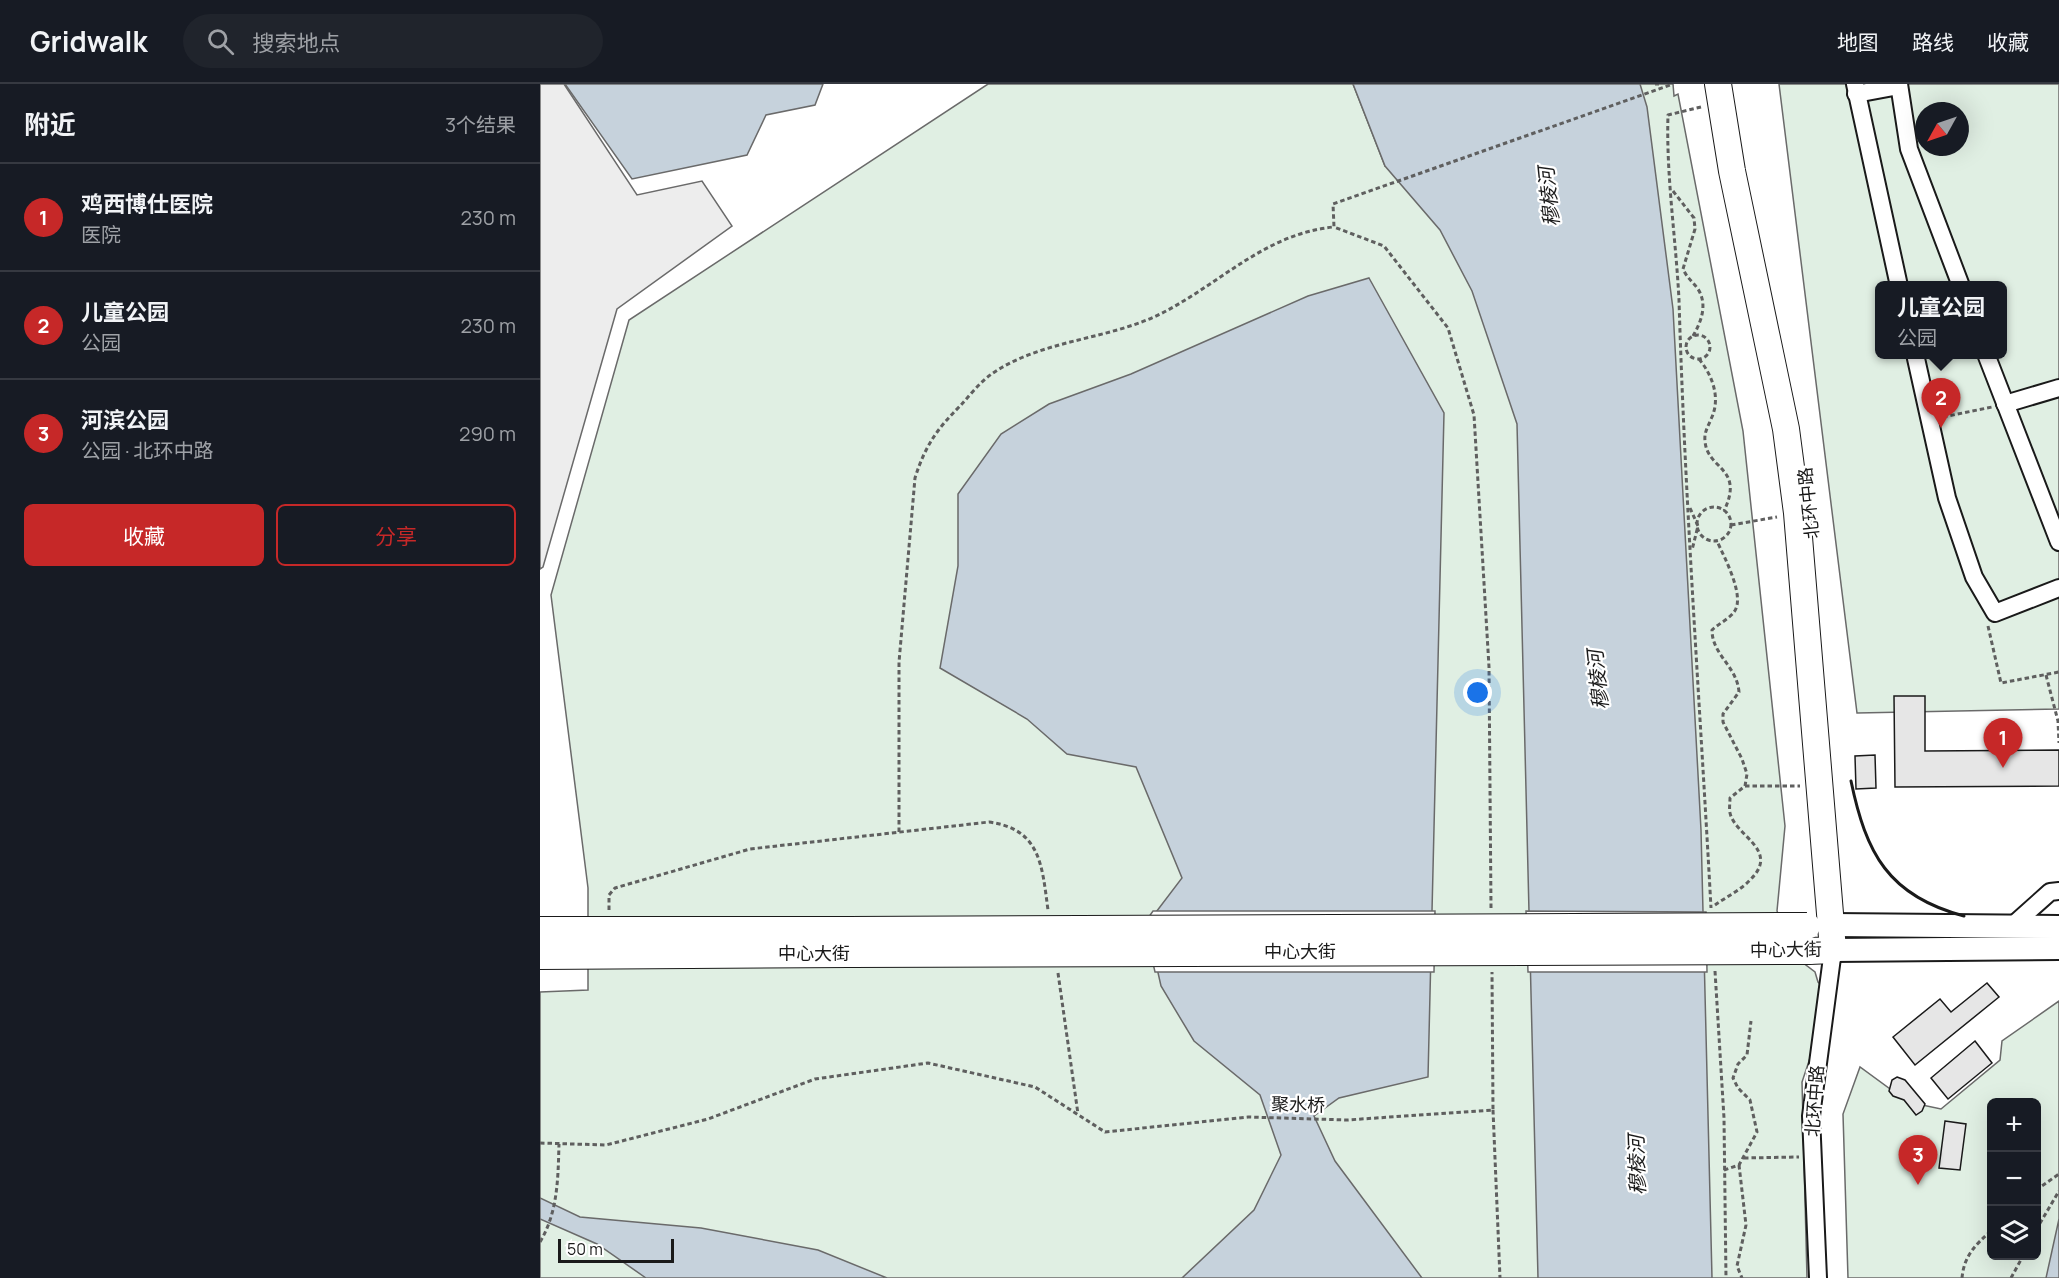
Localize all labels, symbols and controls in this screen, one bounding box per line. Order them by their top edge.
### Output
search box [183,14,603,68]
text: Gridwalk [30,22,147,60]
icon: search [204,25,237,58]
text: 搜索地点 [252,28,341,58]
text: 地图 [1837,28,1879,56]
text: 路线 [1912,28,1954,56]
text: 收藏 [1987,28,2029,56]
north arrow [1915,102,1969,156]
text: 附近 [24,106,76,142]
text: 3个结果 [445,111,516,138]
water label: 穆棱河 [1532,162,1565,228]
text: 鸡西博仕医院 [81,189,213,219]
text: 1 [39,204,48,231]
text: 230 m [460,204,516,231]
text: 医院 [81,221,121,248]
popup [1875,281,2007,359]
text: 儿童公园 [1897,292,1985,322]
text: 儿童公园 [81,297,169,327]
text: 2 [38,312,49,339]
text: 230 m [460,312,516,339]
text: 公园 [1897,324,1937,351]
text: 公园 [81,329,121,356]
pin: 2 [1922,378,1960,428]
text: 河滨公园 [81,405,169,435]
text: 3 [38,420,49,447]
text: 290 m [459,420,516,447]
text: 公园 · 北环中路 [81,437,214,464]
street label: 北环中路 [1792,466,1824,540]
button: 收藏 [24,504,264,566]
button: 分享 [276,504,516,566]
water label: 穆棱河 [1581,645,1614,711]
your location [1463,678,1492,707]
pin: 1 [1984,718,2022,768]
street label: 中心大街 [1750,936,1822,962]
street label: 中心大街 [1264,939,1336,963]
street label: 中心大街 [778,941,850,965]
street label: 北环中路 [1800,1064,1828,1138]
street label: 聚水桥 [1271,1092,1325,1116]
map controls [1987,1098,2041,1260]
button: + [1987,1098,2041,1152]
water label: 穆棱河 [1622,1131,1651,1195]
pin: 3 [1898,1136,1938,1185]
button: − [1987,1152,2041,1206]
button: layers [1987,1206,2041,1260]
scale bar [558,1236,674,1264]
text: 50 m [567,1238,603,1260]

